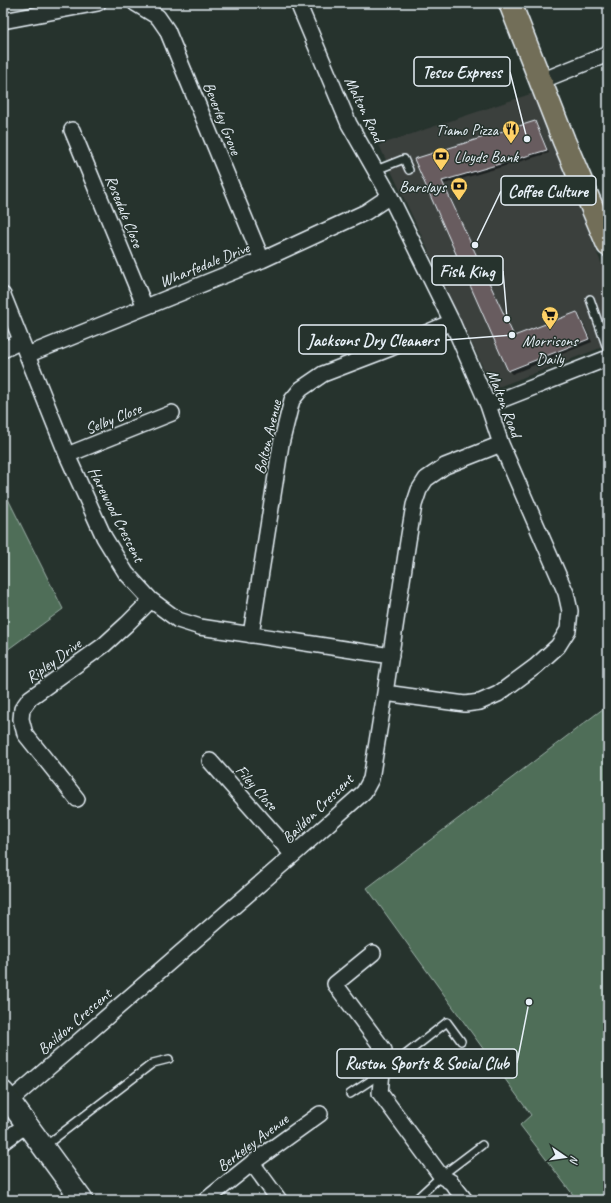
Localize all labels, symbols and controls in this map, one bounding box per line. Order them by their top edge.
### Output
callout: Tesco Express [414,57,510,86]
text: Tesco Express [422,62,504,83]
street label: Malton Road [340,73,390,148]
street label: Beverley Grove [198,79,246,159]
restaurant icon: Tiamo Pizza [501,119,521,144]
place label: Tiamo Pizza [436,120,500,140]
bank icon: Lloyds Bank [431,146,451,171]
place label: Lloyds Bank [454,147,519,167]
street label: Rosedale Close [101,172,148,252]
bank icon: Barclays [449,176,469,201]
callout: Coffee Culture [501,176,596,205]
place label: Barclays [399,177,448,197]
text: Coffee Culture [508,181,589,202]
street label: Wharfedale Drive [157,237,254,292]
callout: Fish King [432,256,503,285]
text: Fish King [439,261,496,282]
supermarket icon: Morrisons Daily [540,305,560,330]
callout: Jacksons Dry Cleaners [299,325,446,354]
text: Jacksons Dry Cleaners [307,330,440,351]
place label: Morrisons Daily [522,331,579,369]
street label: Malton Road [482,367,527,442]
street label: Bolton Avenue [250,396,287,476]
street label: Selby Close [82,398,146,439]
street label: Harewood Crescent [84,463,149,567]
street label: Ripley Drive [22,633,87,688]
street label: Filey Close [231,761,283,816]
street label: Baildon Crescent [278,769,359,848]
street label: Baildon Crescent [34,983,117,1059]
callout: Ruston Sports & Social Club [337,1049,517,1078]
text: Ruston Sports & Social Club [345,1053,511,1074]
street label: Berkeley Avenue [213,1108,294,1176]
north arrow [545,1137,585,1177]
text: N [567,1154,582,1166]

